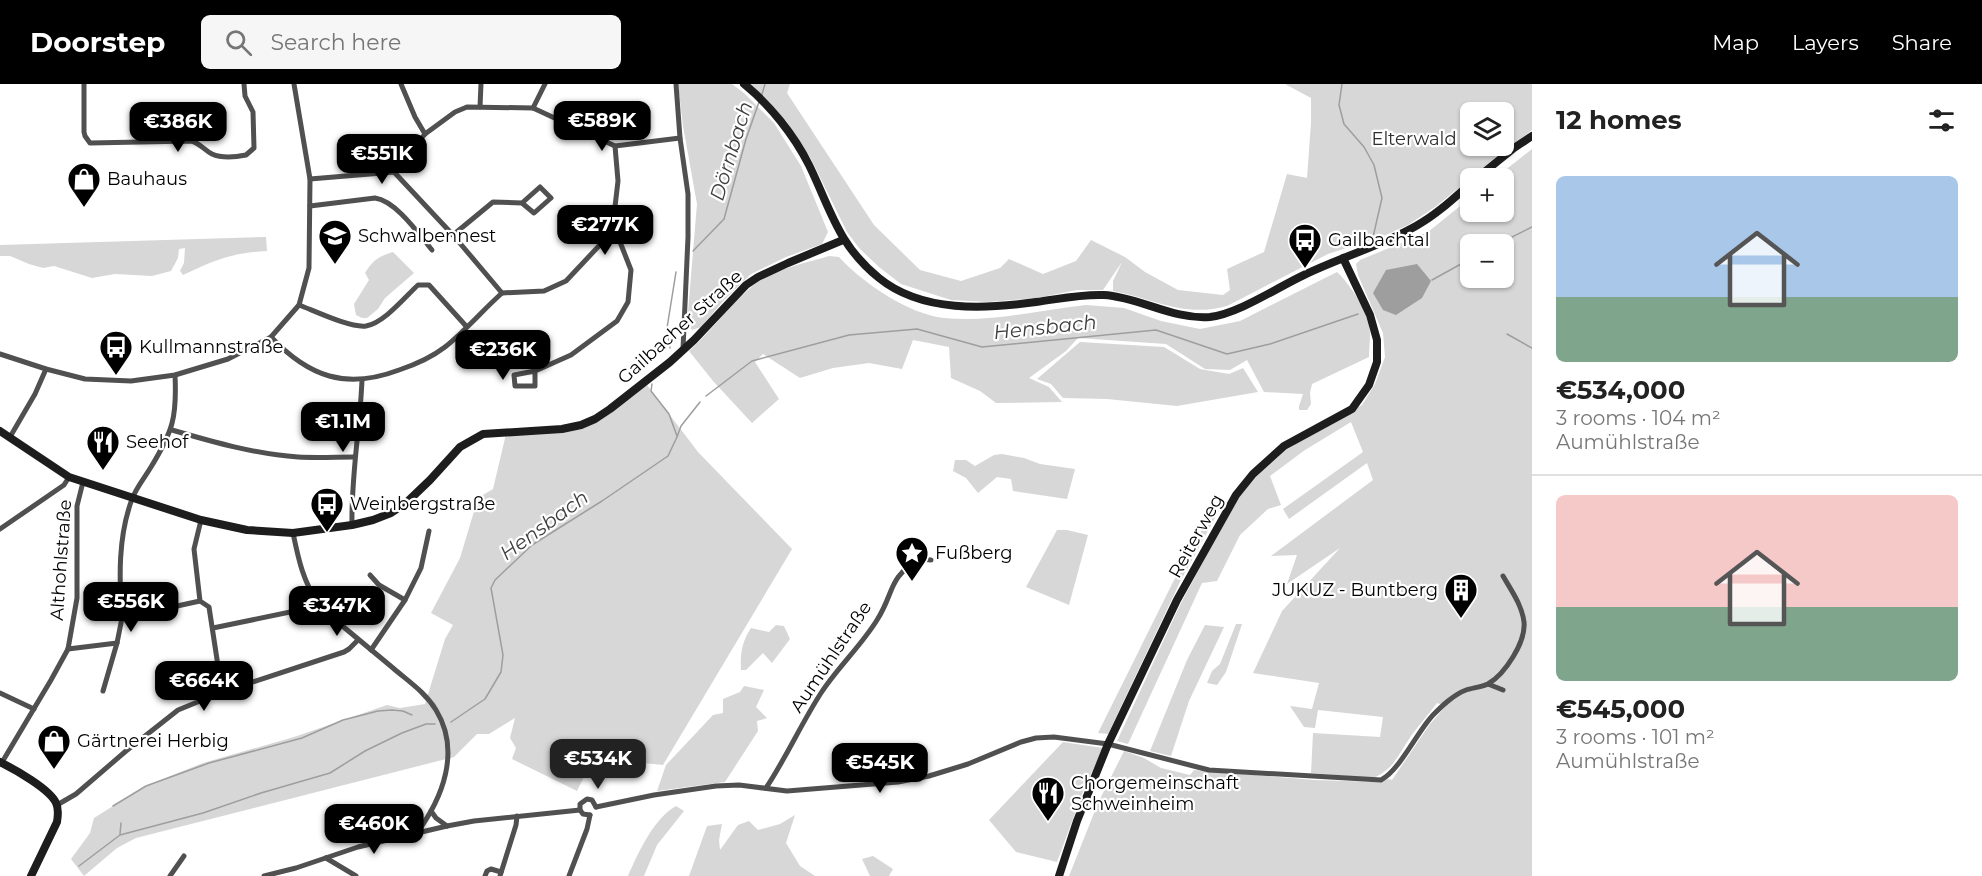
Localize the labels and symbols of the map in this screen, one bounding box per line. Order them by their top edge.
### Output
water label: Dörnbach [705,99,757,203]
pin: €589K [560,101,644,152]
pin: €386K [136,102,220,153]
park label: Elterwald [1371,128,1457,150]
pin: €551K [340,134,424,185]
shop icon: Bauhaus [66,161,102,208]
place label: Bauhaus [107,168,187,190]
pin: €277K [563,205,647,256]
school or university icon: Schwalbennest [317,218,353,265]
bus stop icon: Gailbachtal [1287,222,1323,269]
place label: Schwalbennest [358,225,496,247]
place label: Gailbachtal [1328,229,1430,251]
street label: Gailbacher Straße [613,265,747,389]
water label: Hensbach [992,310,1098,344]
bus stop icon: Kullmannstraße [98,329,134,376]
pin: €236K [461,330,545,381]
place label: Kullmannstraße [139,336,284,358]
pin: €1.1M [301,402,385,453]
restaurant icon: Seehof [85,424,121,471]
place label: Seehof [126,431,189,453]
water label: Hensbach [495,485,593,565]
bus stop icon: Weinbergstraße [309,486,345,533]
street label: Reiterweg [1164,490,1228,582]
place label: Weinbergstraße [350,493,496,515]
street label: Althohlstraße [46,499,76,621]
place icon: Fußberg [894,535,930,582]
place label: Fußberg [935,542,1013,564]
building icon: JUKUZ - Buntberg [1443,572,1479,619]
place label: JUKUZ - Buntberg [1271,579,1438,601]
pin: €556K [89,582,173,633]
pin: €347K [295,586,379,637]
street label: Aumühlstraße [786,597,876,717]
pin: €664K [162,661,246,712]
shop icon: Gärtnerei Herbig [36,723,72,770]
place label: Gärtnerei Herbig [77,730,229,752]
pin: €534K [556,739,640,790]
pin: €545K [838,743,922,794]
place label: Chorgemeinschaft Schweinheim [1071,772,1239,815]
restaurant icon: Chorgemeinschaft Schweinheim [1030,775,1066,822]
pin: €460K [332,804,416,855]

